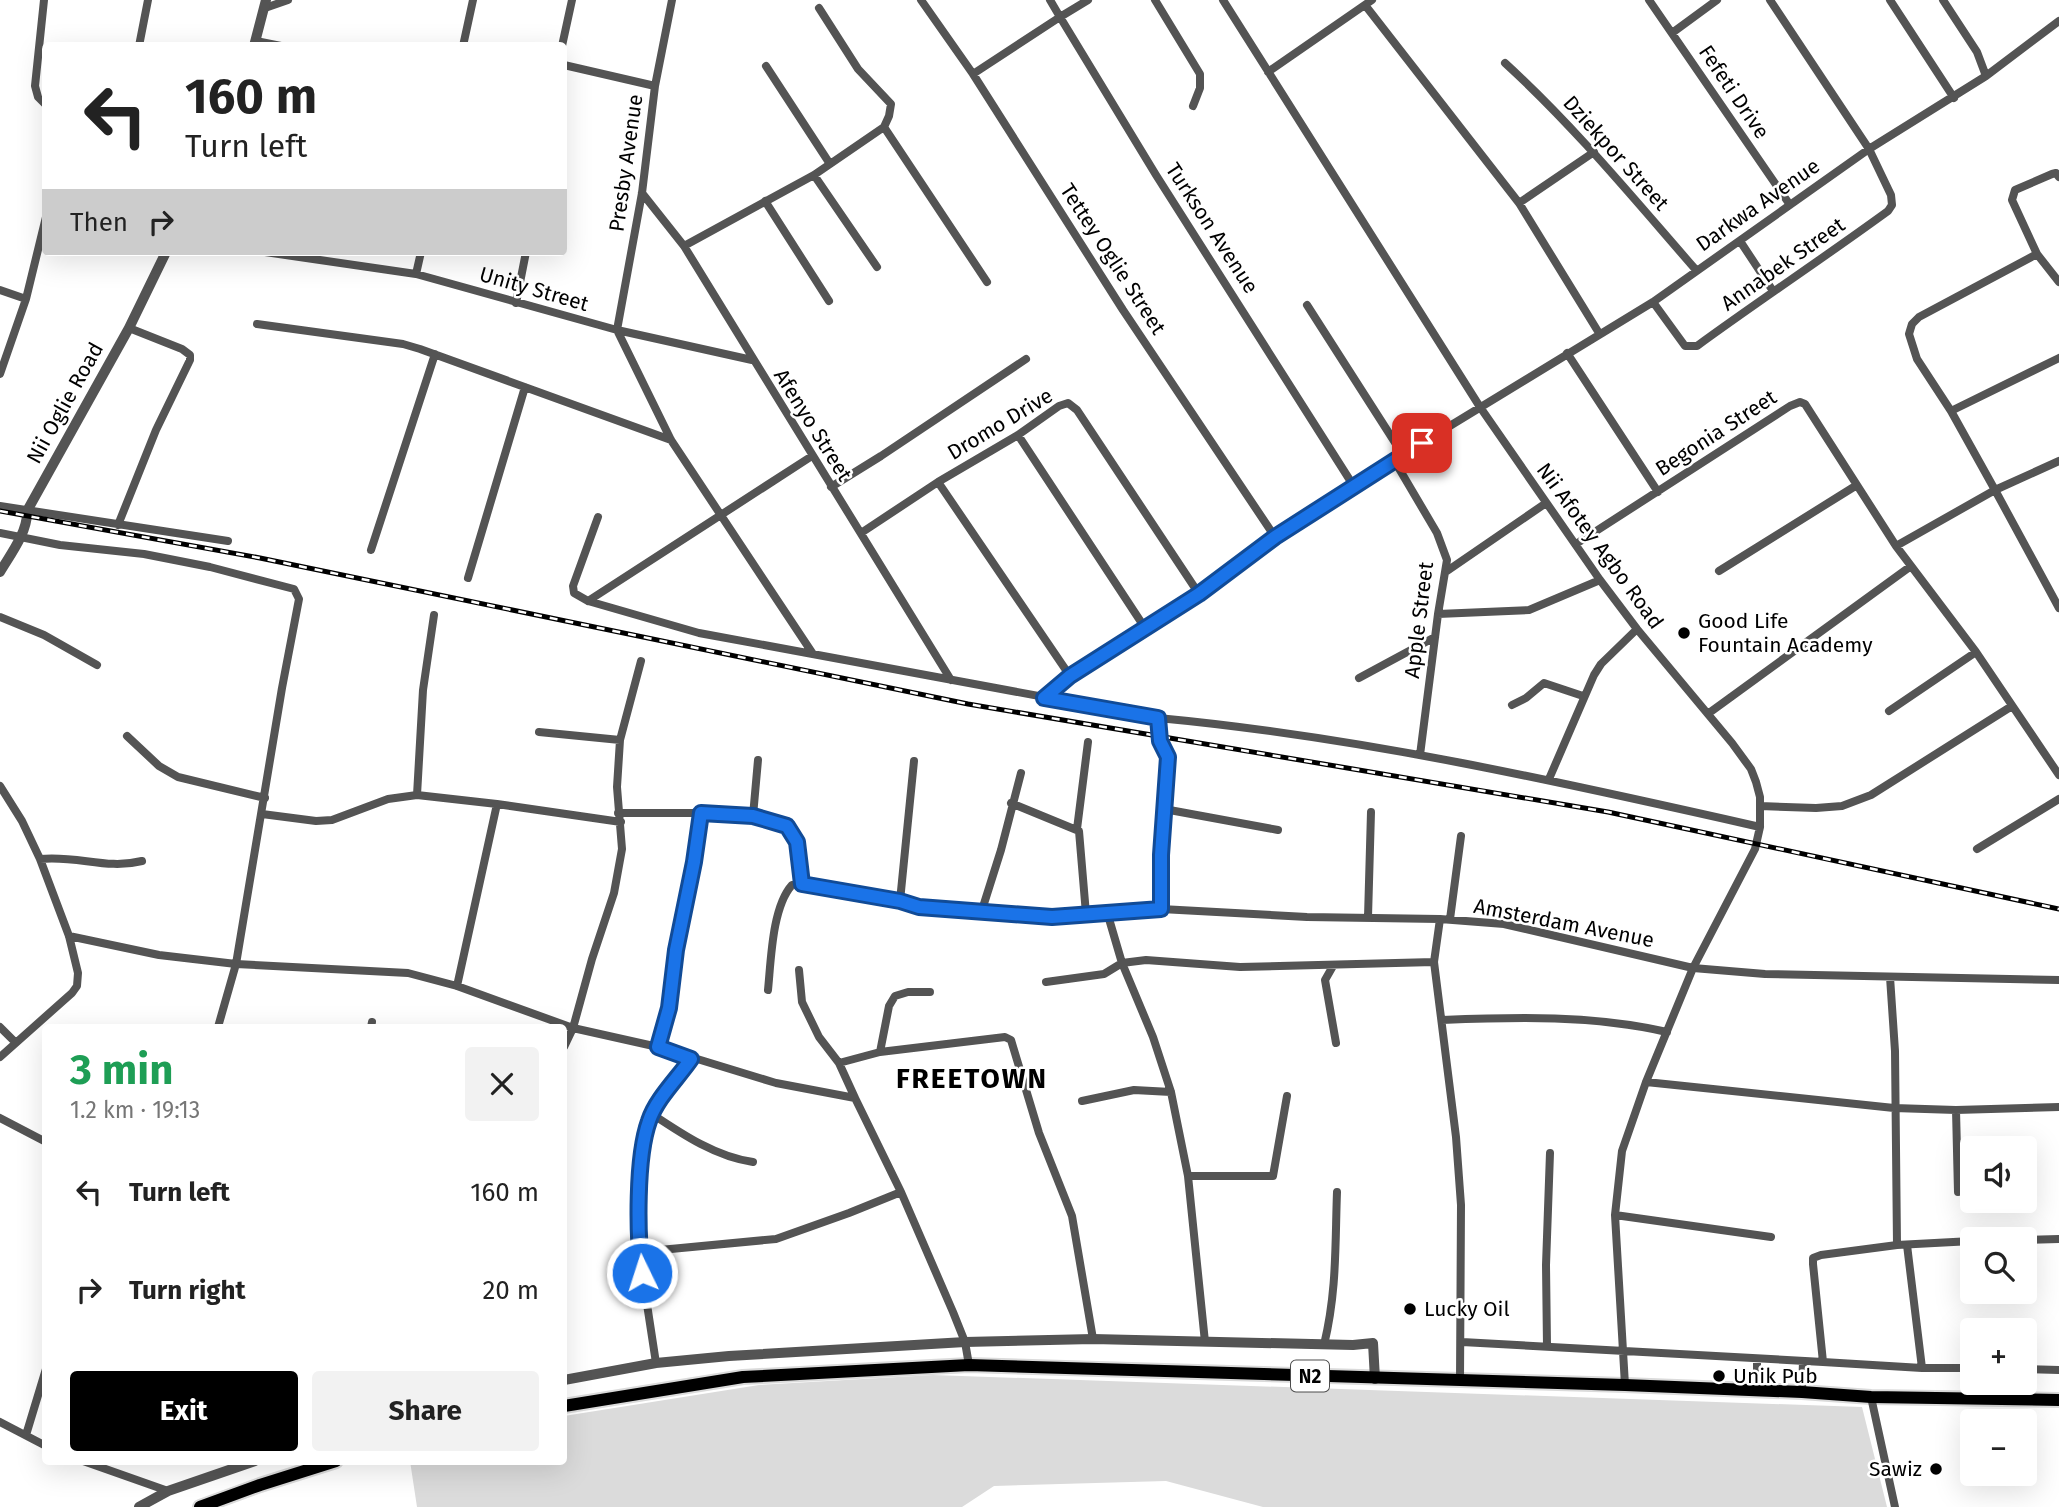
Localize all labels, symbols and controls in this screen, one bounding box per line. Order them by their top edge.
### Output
street label: Fefeti Drive [1693,40,1775,144]
text: 160 m [185,67,317,126]
icon: left [70,70,161,161]
street label: Dziekpor Street [1557,90,1675,216]
street label: Presby Avenue [603,93,649,233]
text: Turn left [185,127,307,165]
street label: Darkwa Avenue [1691,153,1825,257]
street label: Turkson Avenue [1160,158,1264,298]
street label: Tettey Oglie Street [1055,179,1172,340]
icon: right [142,203,180,241]
text: Then [70,207,128,238]
street label: Annabek Street [1716,211,1850,316]
street label: Unity Street [476,261,592,317]
street label: Nii Oglie Road [21,338,109,468]
street label: Afenyo Street [768,364,858,486]
street label: Dromo Drive [943,382,1057,466]
street label: Begonia Street [1651,384,1782,482]
pin [1392,413,1452,473]
icon: arrive [1403,424,1441,462]
street label: Nii Afotey Agbo Road [1531,458,1669,634]
street label: Apple Street [1399,560,1439,680]
place label: Good Life Fountain Academy [1698,608,1873,658]
marker: Good Life Fountain Academy [1676,625,1692,641]
street label: Amsterdam Avenue [1472,893,1656,953]
text: 3 min [70,1045,173,1095]
button: close [465,1047,539,1121]
district label: FREETOWN [896,1062,1048,1095]
text: 1.2 km · 19:13 [70,1096,200,1124]
map controls [1960,1136,2037,1486]
button: sound [1960,1136,2037,1213]
icon: left [70,1173,108,1211]
text: Turn left [129,1177,230,1208]
text: 160 m [470,1177,539,1208]
button: search [1960,1227,2037,1304]
position arrow [605,1236,679,1310]
icon: right [70,1271,108,1309]
text: Turn right [129,1275,246,1306]
text: 20 m [482,1275,539,1306]
place label: Lucky Oil [1424,1296,1510,1322]
marker: Lucky Oil [1402,1301,1418,1317]
button: + [1960,1318,2037,1395]
road number: N2 [1291,1360,1329,1392]
place label: Unik Pub [1733,1363,1818,1389]
marker: Unik Pub [1711,1368,1727,1384]
button: Exit [70,1371,298,1451]
button: Share [312,1371,539,1451]
button: − [1960,1409,2037,1486]
place label: Sawiz [1869,1456,1922,1482]
marker: Sawiz [1928,1461,1944,1477]

